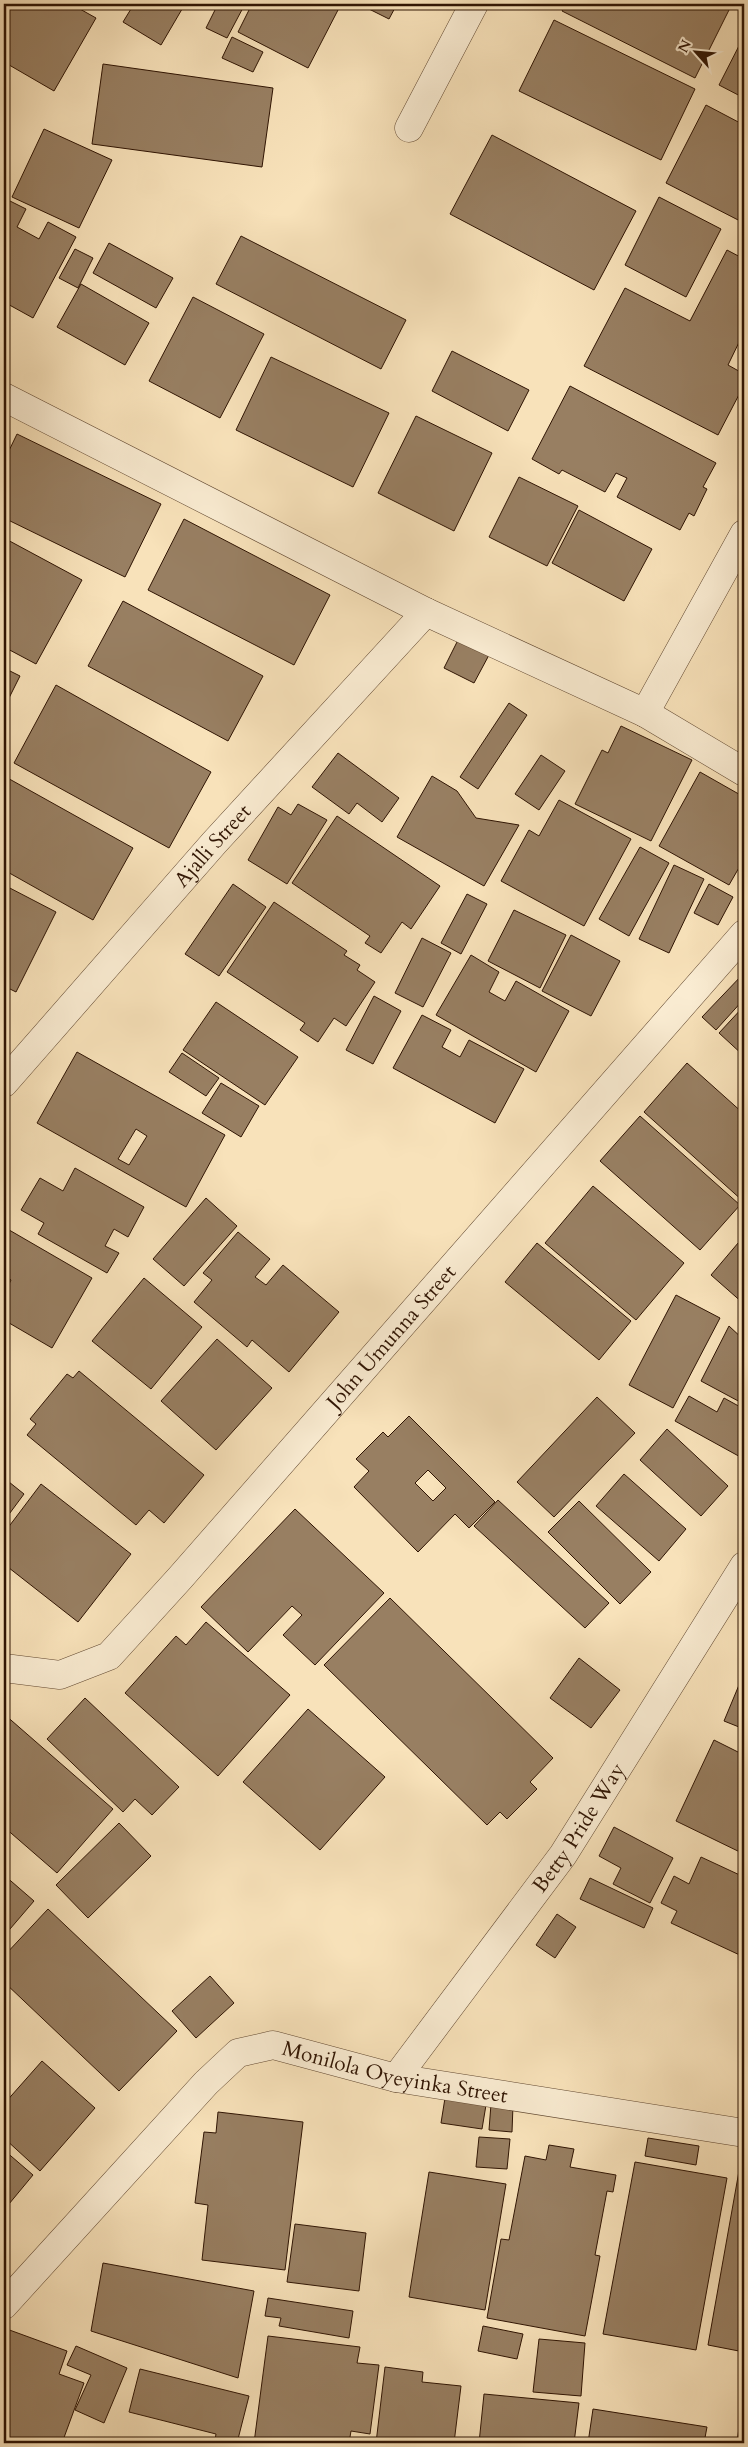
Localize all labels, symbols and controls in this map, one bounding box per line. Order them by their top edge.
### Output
north arrow [670,28,720,78]
text: N [674,37,696,56]
street label: Ajalli Street [167,797,258,893]
street label: John Umunna Street [318,1258,463,1418]
street label: Betty Pride Way [525,1757,632,1898]
street label: Monilola Oyeyinka Street [279,2034,510,2110]

